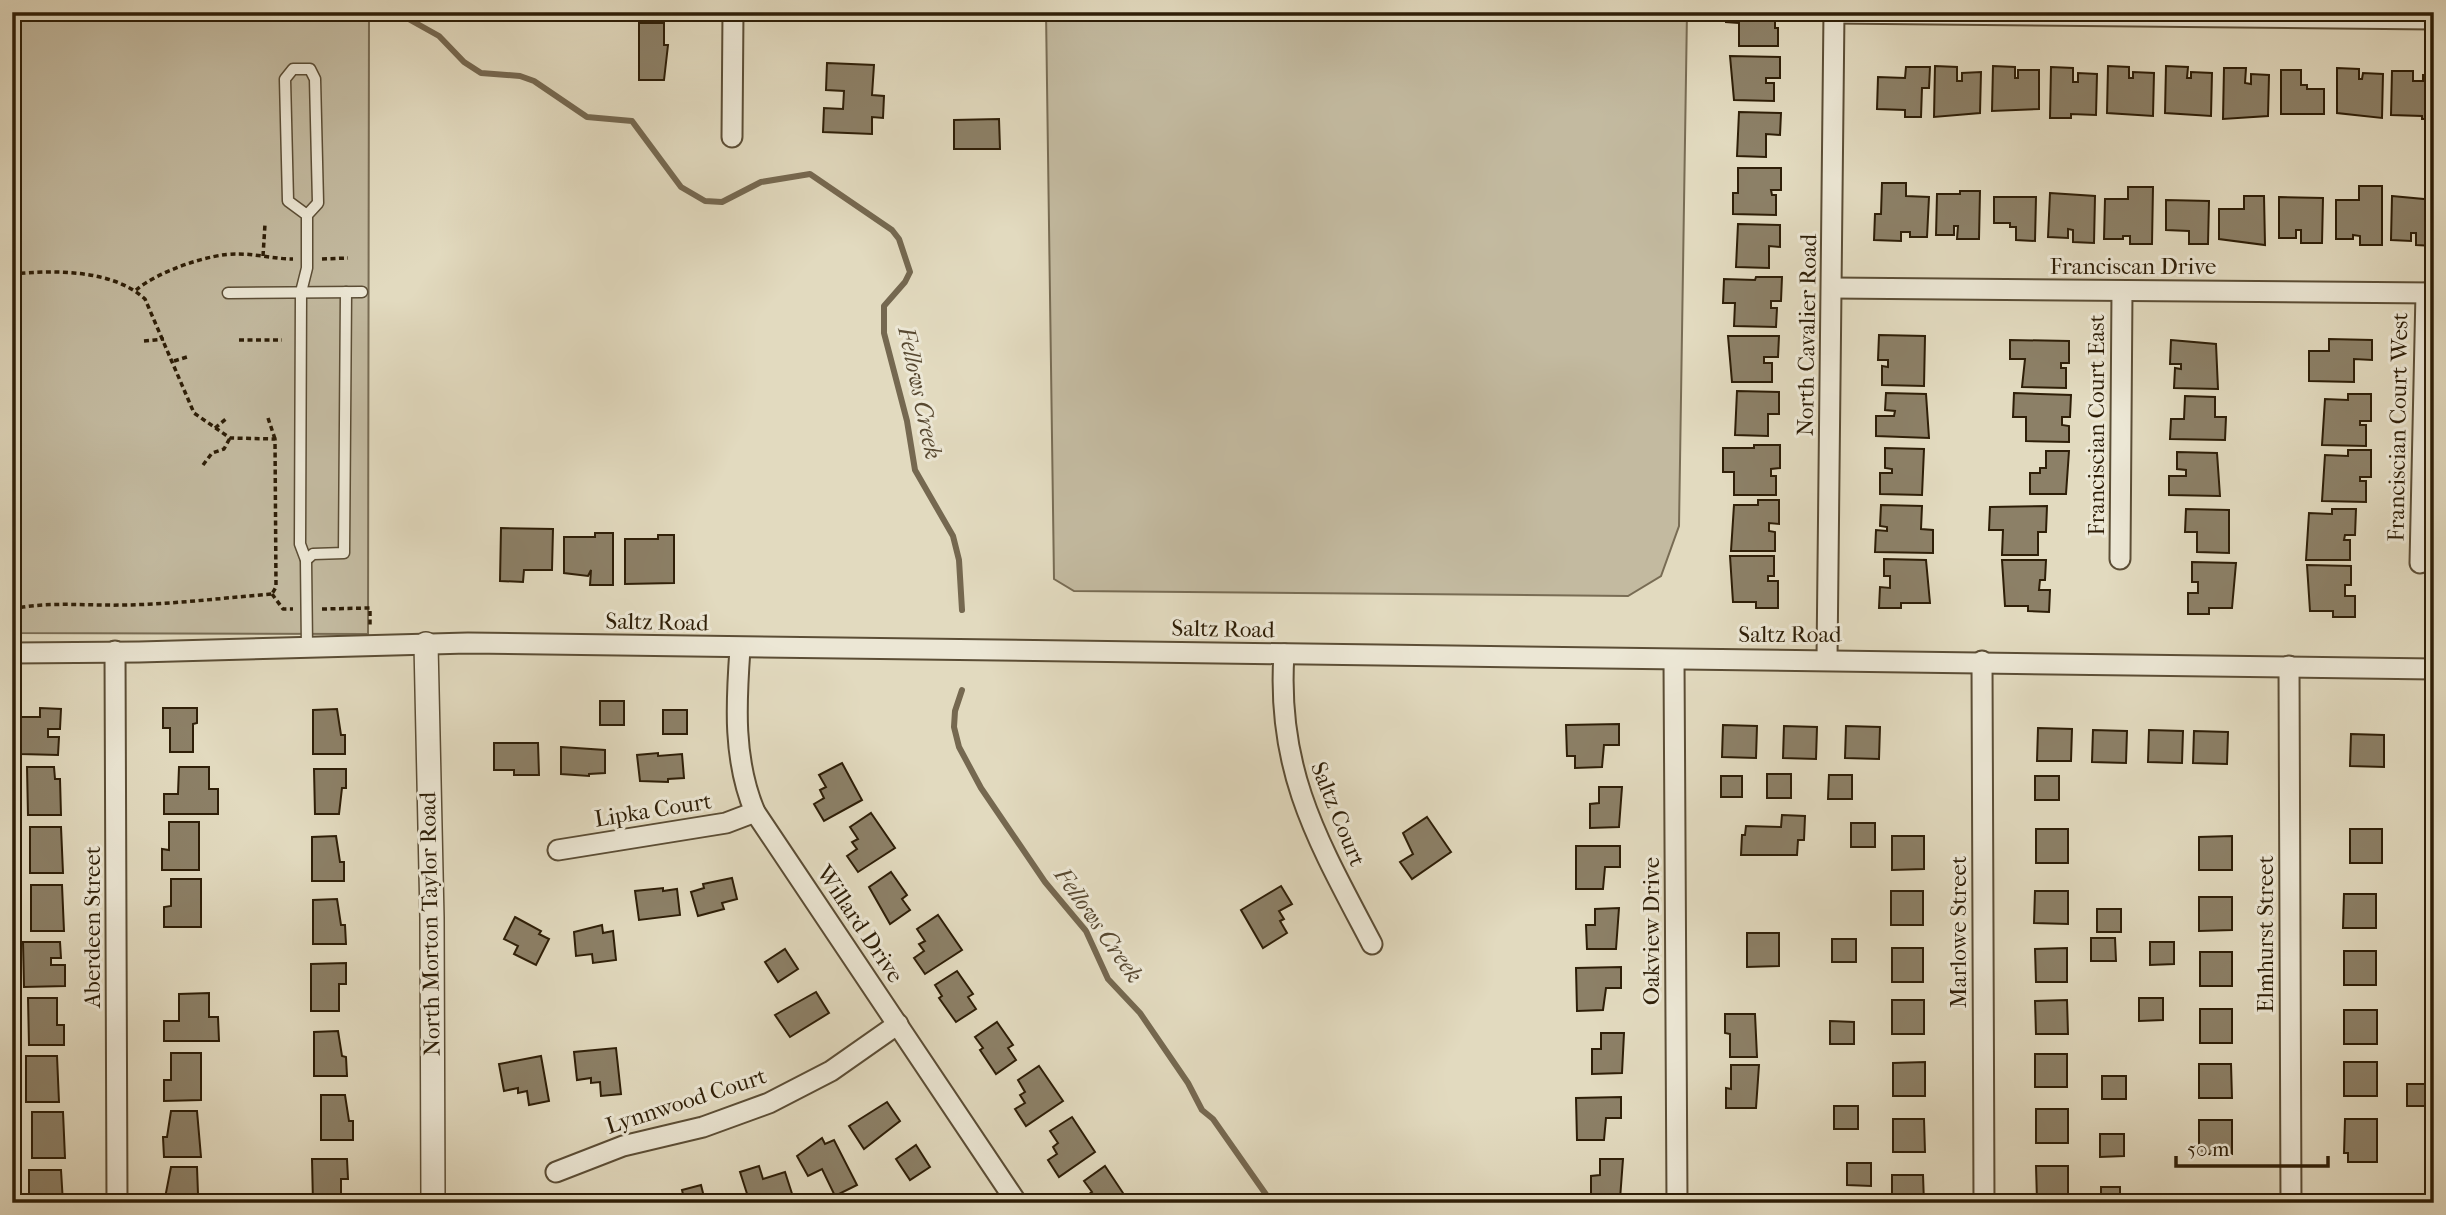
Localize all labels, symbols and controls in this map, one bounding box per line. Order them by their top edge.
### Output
street label: North Cavalier Road [1792,233,1822,436]
street label: Franciscan Drive [2050,253,2216,280]
street label: Franciscian Court West [2383,312,2413,542]
street label: Franciscian Court East [2083,314,2110,536]
water label: Fellows Creek [892,323,948,462]
street label: Saltz Road [605,608,709,636]
street label: Saltz Road [1171,615,1275,643]
street label: Saltz Road [1738,621,1842,648]
street label: Saltz Court [1305,758,1371,870]
street label: Lipka Court [592,787,714,833]
street label: North Morton Taylor Road [414,791,446,1056]
street label: Aberdeen Street [79,846,106,1009]
street label: Elmhurst Street [2252,855,2279,1013]
street label: Marlowe Street [1945,856,1972,1008]
street label: Oakview Drive [1638,857,1665,1005]
street label: Willard Drive [810,859,909,988]
water label: Fellows Creek [1048,861,1149,988]
street label: Lynnwood Court [602,1062,770,1140]
scale bar [2176,1124,2329,1168]
text: 50 m [2187,1137,2230,1161]

